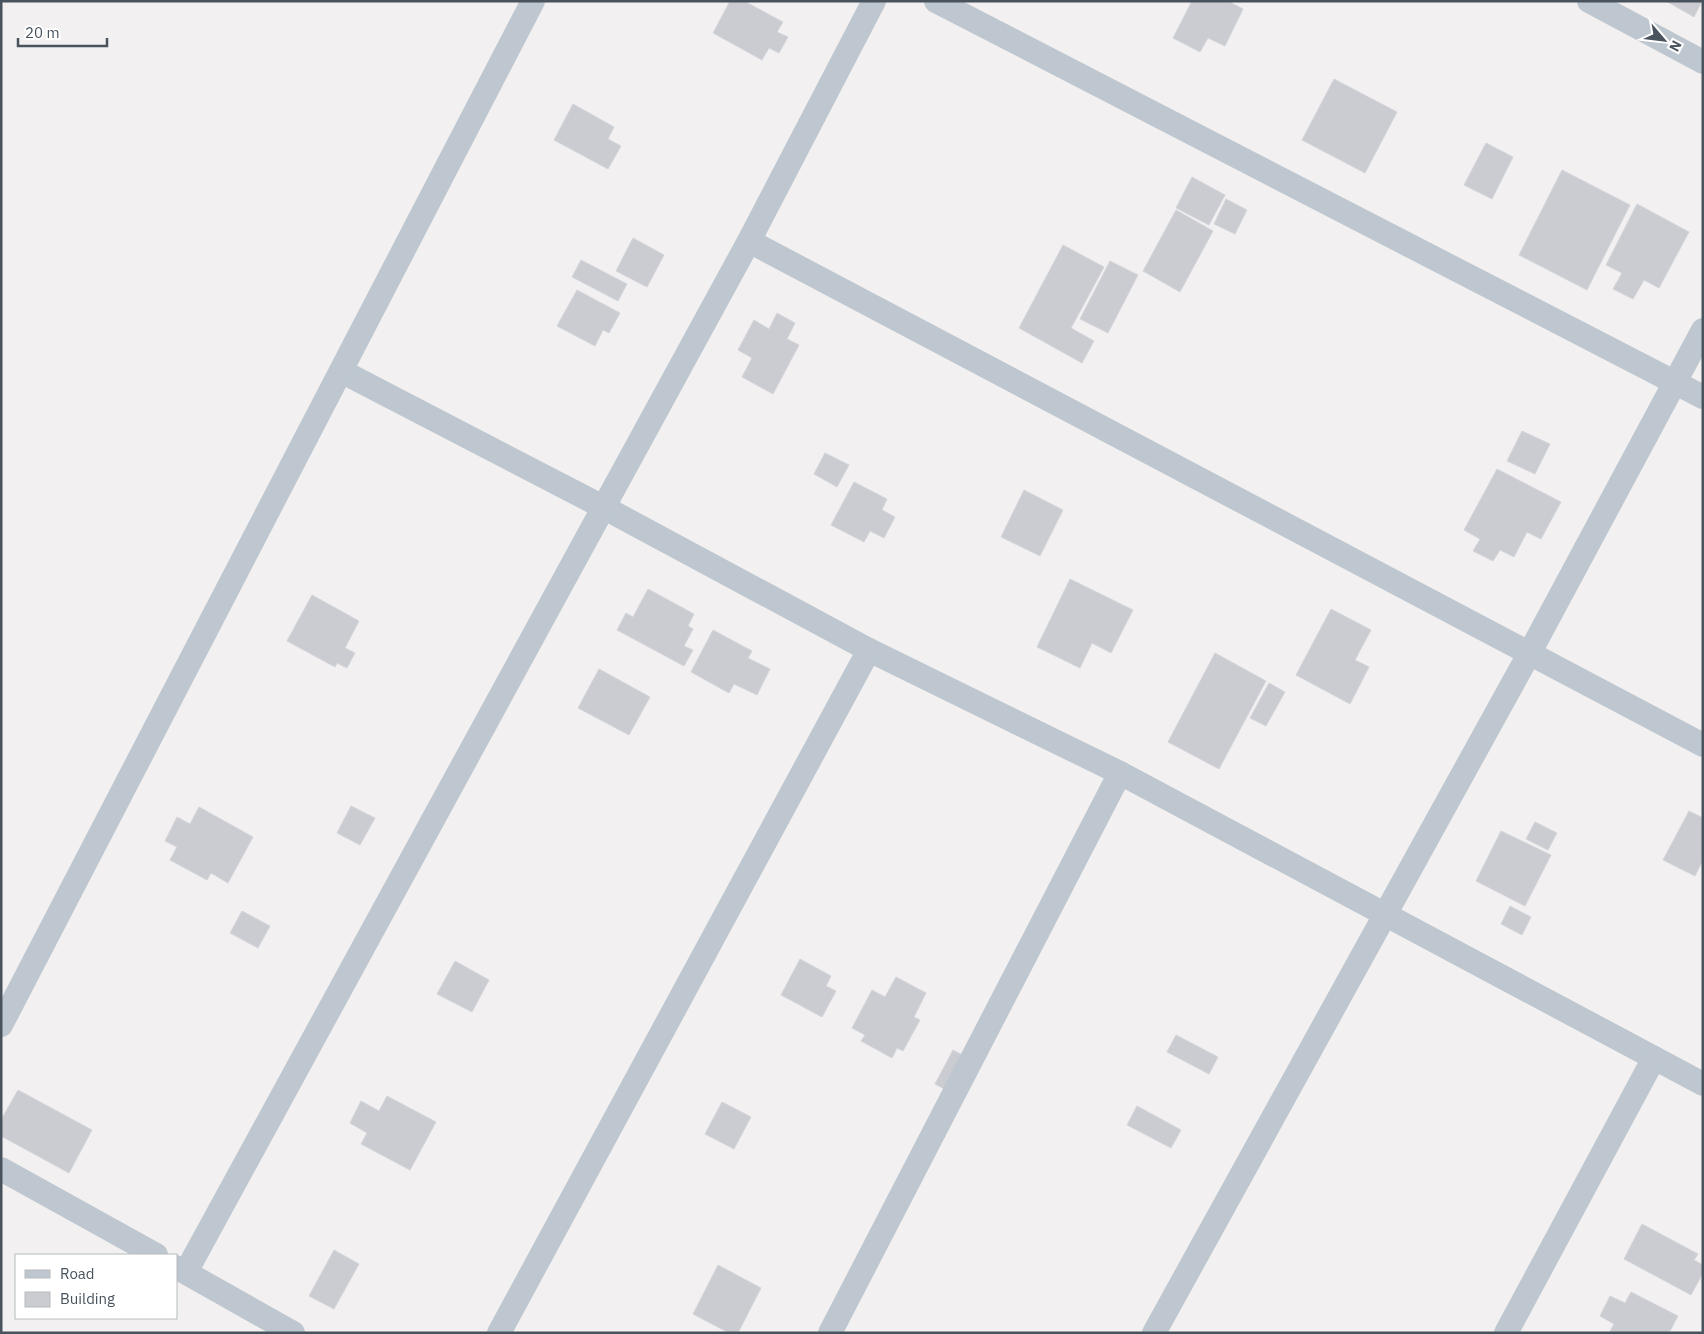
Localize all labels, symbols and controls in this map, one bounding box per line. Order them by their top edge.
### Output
scale bar [18,15,106,47]
north arrow [1639,15,1689,65]
text: 20 m [25,23,60,42]
text: N [1665,37,1686,55]
legend [15,1254,178,1319]
text: Road [60,1264,95,1283]
text: Building [60,1289,115,1308]

